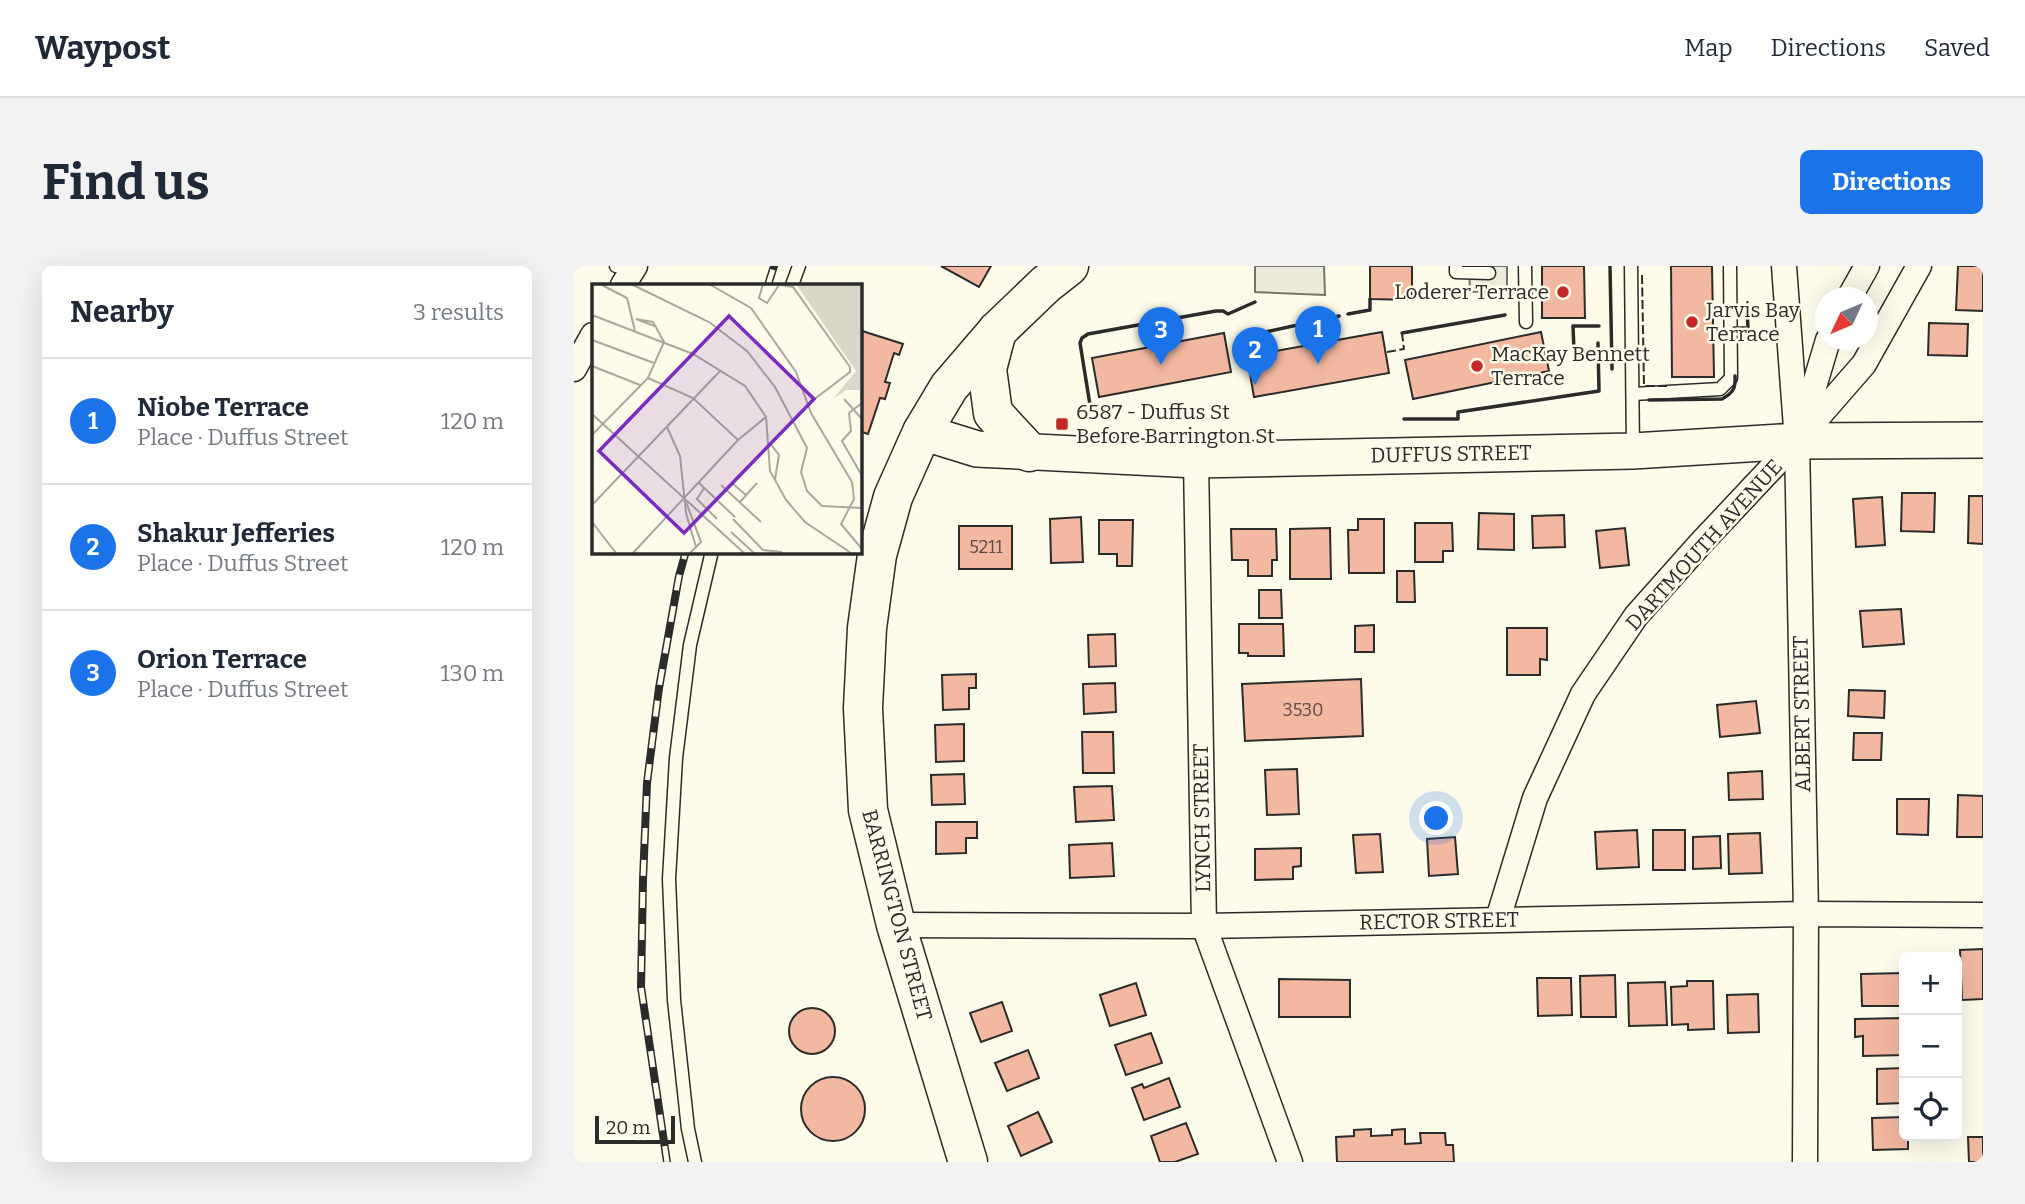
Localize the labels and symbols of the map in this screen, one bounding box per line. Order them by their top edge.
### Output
place label: Loderer Terrace [1394,279,1549,305]
inset map [592,284,861,553]
marker: Loderer Terrace [1555,284,1571,300]
north arrow [1815,287,1878,350]
place label: Jarvis Bay Terrace [1705,297,1801,347]
pin: 1 [1295,306,1341,364]
pin: 3 [1138,307,1184,365]
marker: Jarvis Bay Terrace [1684,314,1700,330]
pin: 2 [1232,327,1278,385]
place label: MacKay Bennett Terrace [1491,341,1650,391]
marker: MacKay Bennett Terrace [1469,358,1485,374]
place label: 6587 - Duffus St Before Barrington St [1076,399,1275,449]
marker: 6587 - Duffus St Before Barrington St [1054,416,1070,432]
street label: DUFFUS STREET [1370,440,1532,468]
street label: DARTMOUTH AVENUE [1620,454,1788,636]
house number: 5211 [969,536,1004,558]
street label: ALBERT STREET [1788,635,1816,793]
house number: 3530 [1282,699,1324,721]
street label: LYNCH STREET [1188,743,1216,893]
your location [1419,801,1453,835]
street label: BARRINGTON STREET [856,807,938,1023]
street label: RECTOR STREET [1359,907,1519,935]
scale bar [595,1113,676,1145]

